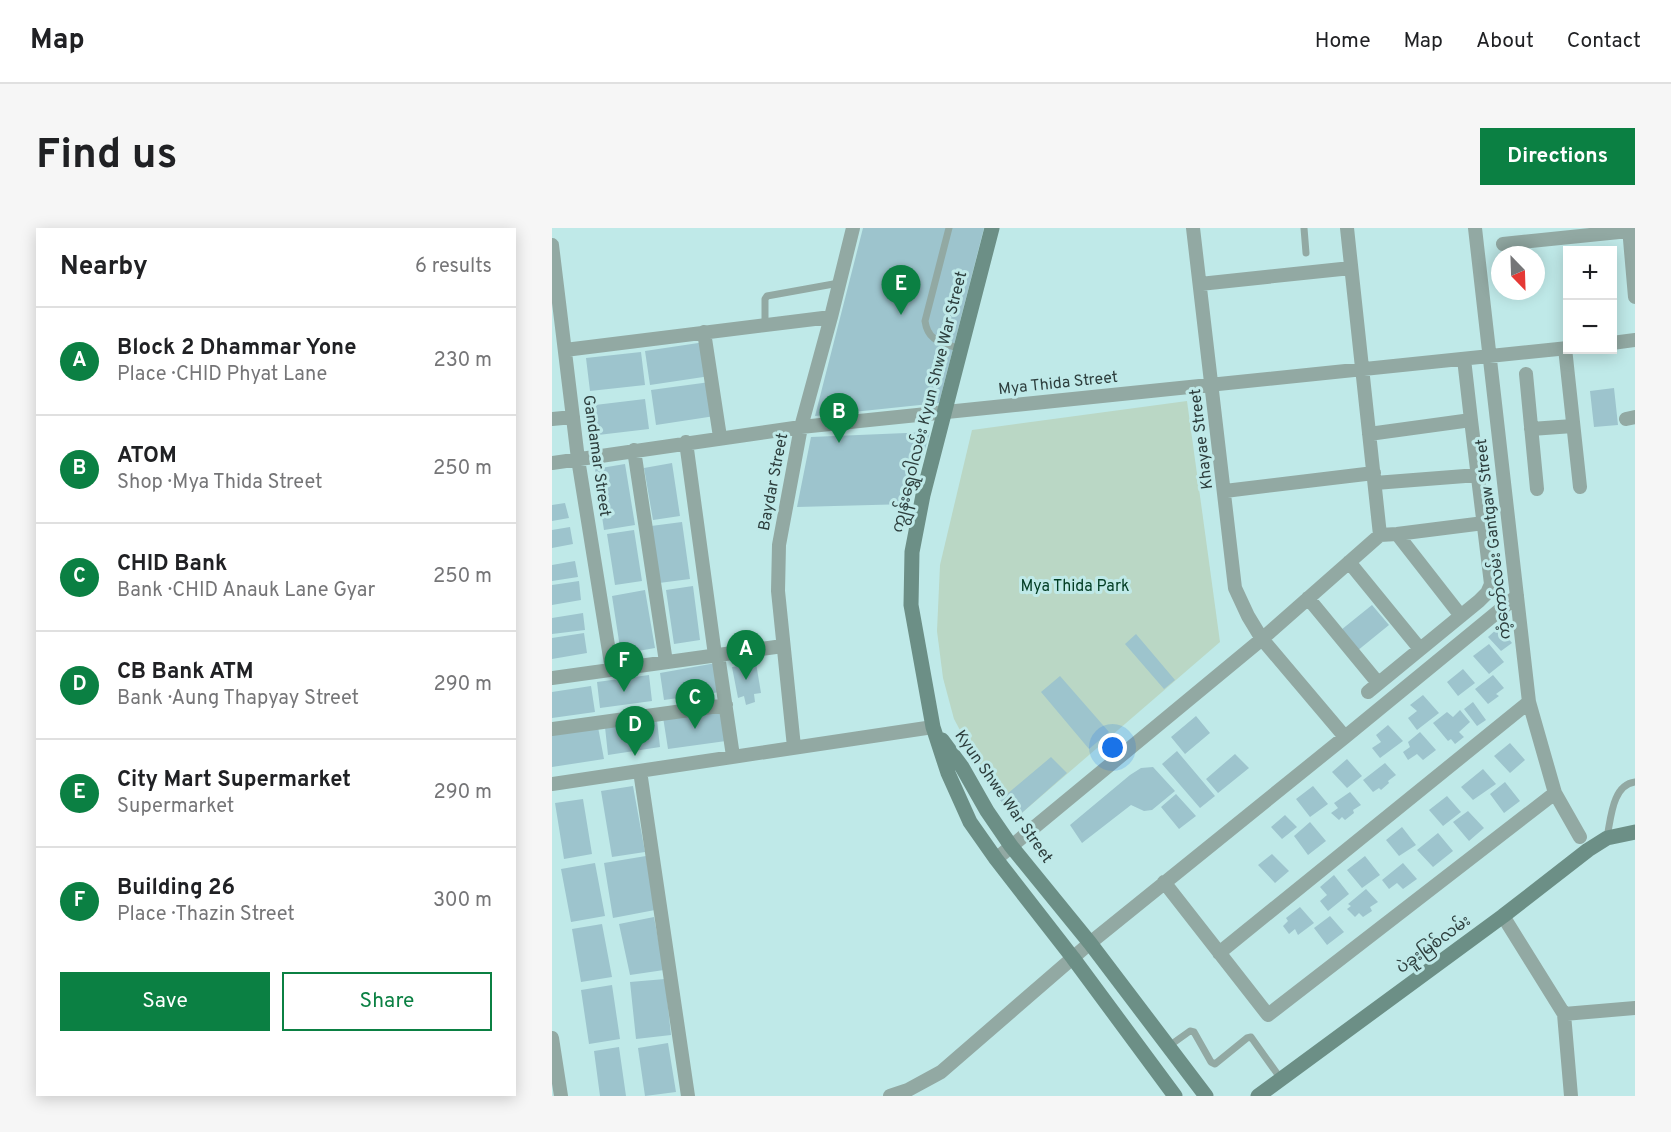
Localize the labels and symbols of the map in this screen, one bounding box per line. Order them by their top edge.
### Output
north arrow [1491,246,1545,300]
pin: E [882,266,920,315]
street label: ကျွန်းရွှေဝါလမ်း Kyun Shwe War Street [885,269,976,536]
street label: Mya Thida Street [997,368,1119,400]
street label: Khayae Street [1186,388,1218,490]
street label: Gandamar Street [578,394,614,518]
pin: B [820,394,858,443]
street label: Baydar Street [755,431,793,533]
street label: ကံ့ကော်လမ်း Gantgaw Street [1469,437,1516,641]
park label: Mya Thida Park [1020,577,1130,597]
pin: A [726,630,766,680]
pin: F [604,642,644,692]
pin: C [676,680,714,729]
pin: D [616,706,655,756]
street label: Kyun Shwe War Street [950,727,1056,867]
your location [1098,733,1127,762]
street label: ပဲခူးမြစ်လမ်း [1391,909,1477,981]

